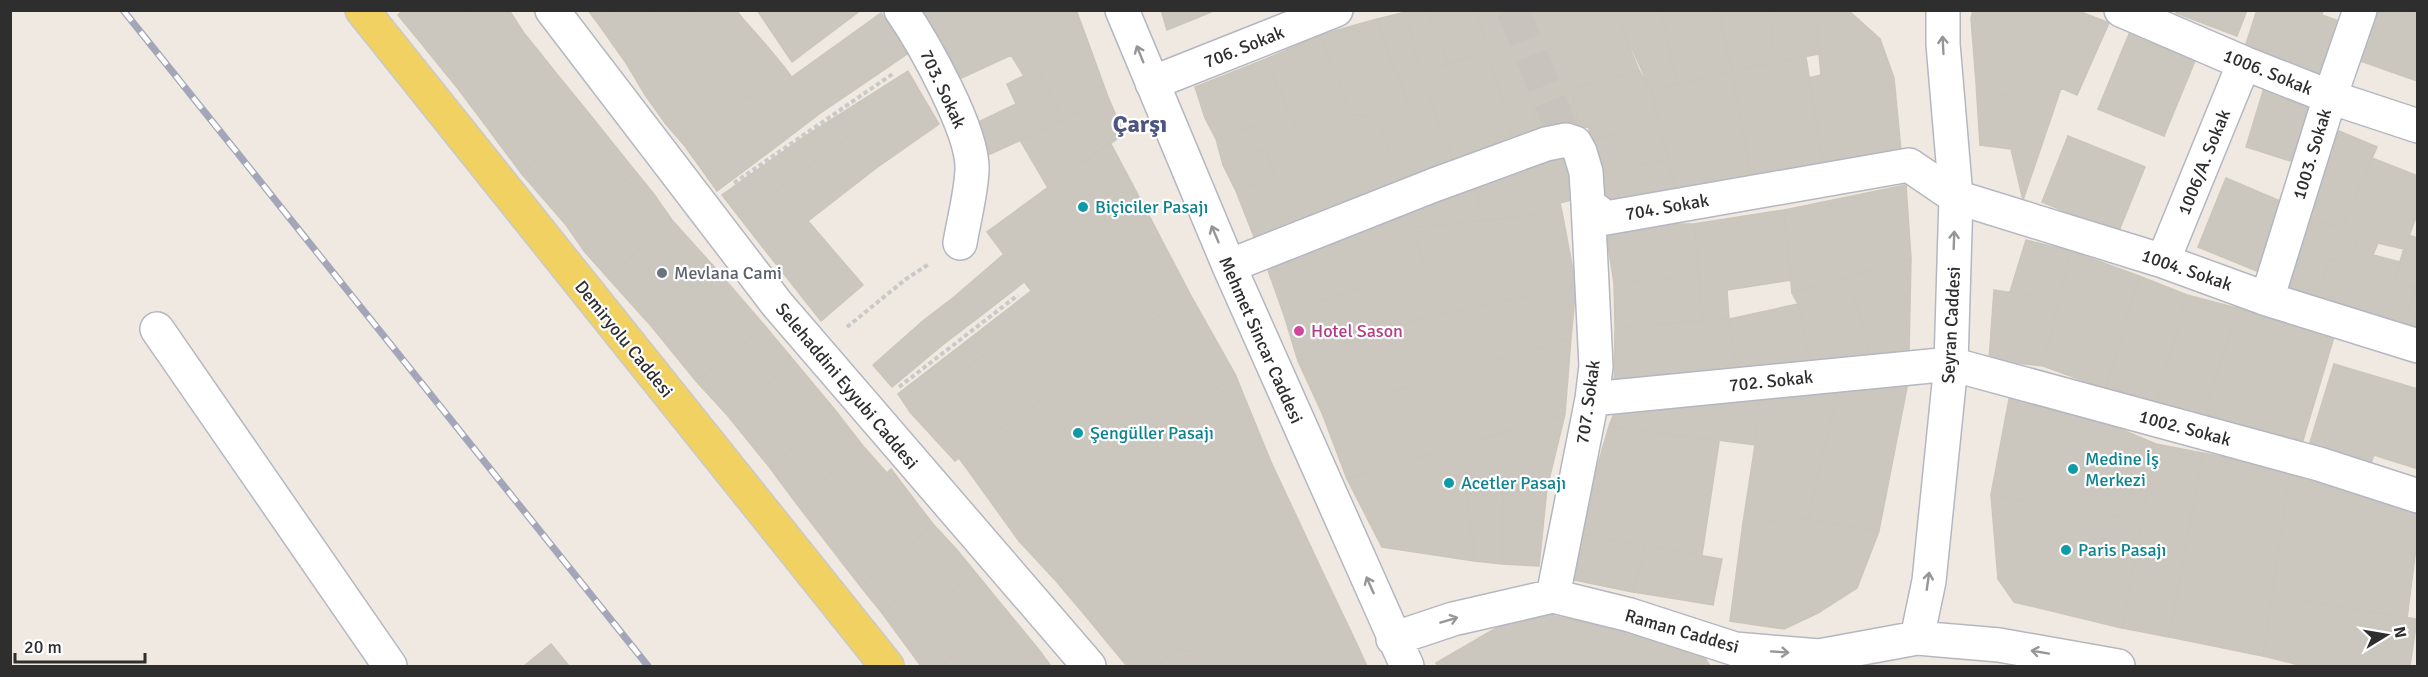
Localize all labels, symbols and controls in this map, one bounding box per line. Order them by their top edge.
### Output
street label: 706. Sokak [1201,21,1287,73]
one-way arrow [1938,36,1949,56]
street label: 1006. Sokak [2220,44,2316,100]
one-way arrow [1134,45,1145,64]
street label: 703. Sokak [915,46,971,132]
street label: 1006/A. Sokak [2173,106,2235,218]
street label: 1003. Sokak [2288,106,2336,202]
district label: Çarşı [1113,109,1167,139]
street label: 704. Sokak [1624,189,1710,225]
place label: Biçiciler Pasajı [1095,196,1208,218]
marker: Biçiciler Pasajı [1076,200,1090,214]
one-way arrow [1209,225,1220,244]
one-way arrow [1949,230,1960,250]
street label: 1004. Sokak [2139,244,2235,296]
street label: Mehmet Sincar Caddesi [1214,253,1308,427]
place label: Mevlana Cami [674,262,782,284]
marker: Mevlana Cami [655,266,669,280]
street label: Seyran Caddesi [1937,266,1965,384]
street label: Demiryolu Caddesi [570,276,678,402]
street label: Selehaddini Eyyubi Caddesi [771,298,923,474]
place label: Hotel Sason [1311,320,1403,342]
marker: Hotel Sason [1292,324,1306,338]
street label: 707. Sokak [1571,359,1605,445]
street label: 702. Sokak [1728,366,1814,396]
street label: 1002. Sokak [2137,405,2233,451]
place label: Şengüller Pasajı [1090,422,1214,444]
marker: Şengüller Pasajı [1071,426,1085,440]
place label: Medine İş Merkezi [2085,448,2159,491]
marker: Medine İş Merkezi [2066,462,2080,476]
place label: Acetler Pasajı [1461,472,1566,494]
marker: Acetler Pasajı [1442,476,1456,490]
place label: Paris Pasajı [2078,539,2166,561]
marker: Paris Pasajı [2059,543,2073,557]
one-way arrow [1923,571,1934,591]
one-way arrow [1363,577,1375,595]
street label: Raman Caddesi [1622,604,1742,658]
north arrow [2356,605,2416,665]
one-way arrow [1439,614,1458,625]
text: N [2389,625,2411,640]
scale bar [15,626,146,664]
text: 20 m [24,636,62,658]
one-way arrow [2031,646,2051,657]
one-way arrow [1770,647,1790,658]

